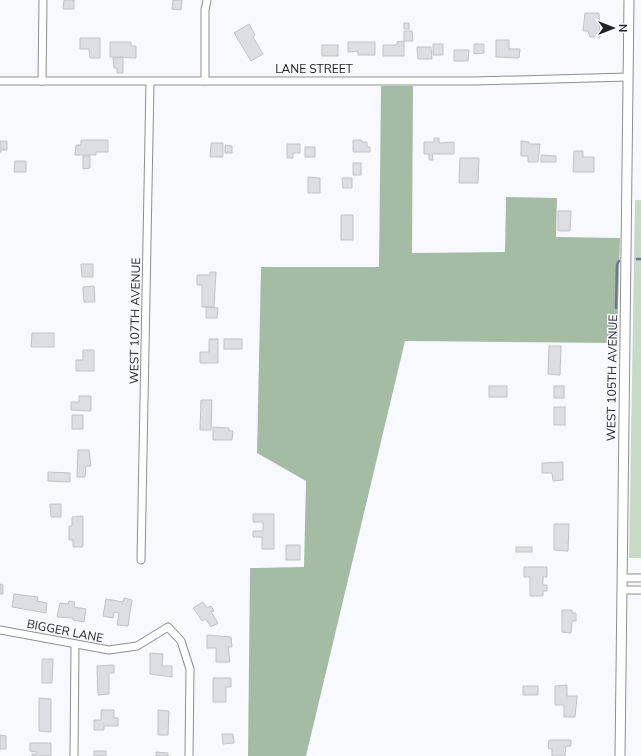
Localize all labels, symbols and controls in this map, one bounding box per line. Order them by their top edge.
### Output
north arrow [593,8,633,48]
text: N [615,24,630,32]
street label: LANE STREET [275,61,354,77]
street label: WEST 107TH AVENUE [126,258,144,384]
street label: WEST 105TH AVENUE [603,315,621,441]
street label: BIGGER LANE [25,616,105,646]

